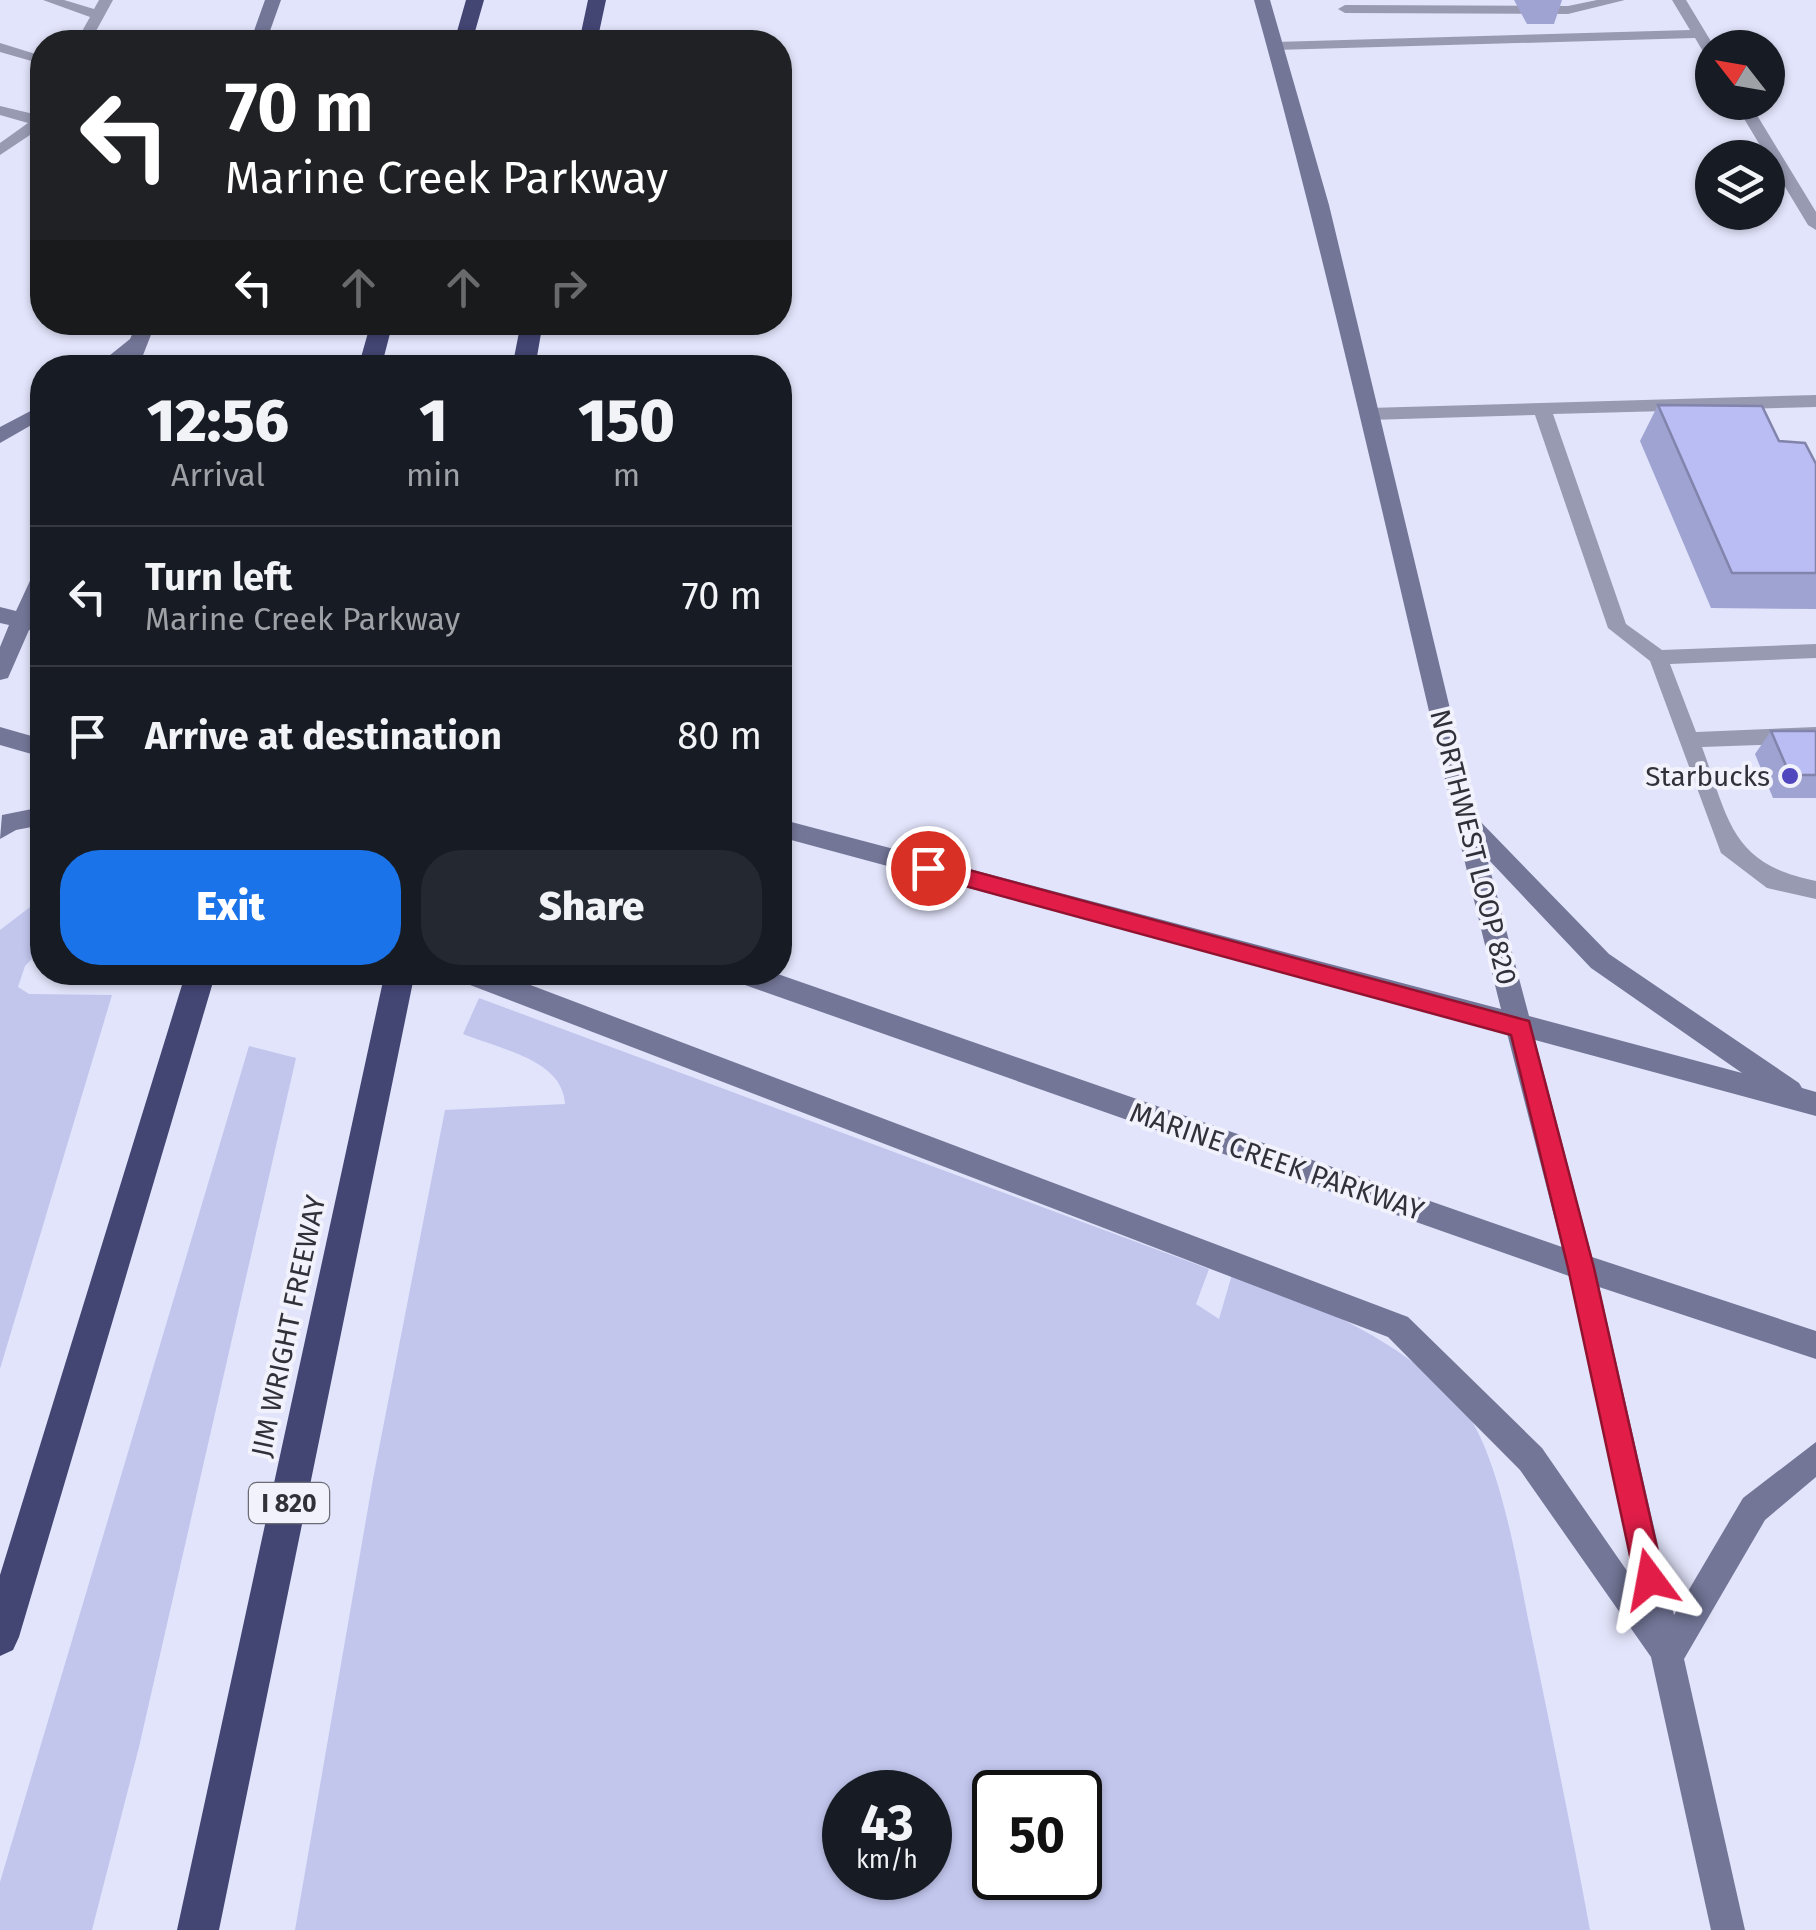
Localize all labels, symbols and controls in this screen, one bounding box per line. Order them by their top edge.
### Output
north arrow [1695,30,1785,120]
map controls [1695,30,1785,230]
text: 70 m [225,66,374,150]
icon: left [60,70,190,200]
button: layers [1695,140,1785,230]
text: Marine Creek Parkway [225,151,668,205]
icon: left [226,260,281,315]
icon: ahead [331,260,386,315]
icon: ahead [436,260,491,315]
icon: right [541,260,596,315]
text: 12:56 [147,385,289,457]
text: 1 [419,385,448,457]
text: 150 [578,385,675,457]
text: Arrival [171,456,265,494]
text: min [406,456,461,494]
text: m [613,456,640,494]
text: Turn left [145,554,292,600]
icon: left [60,569,115,624]
text: 70 m [682,573,762,619]
text: Marine Creek Parkway [145,600,460,638]
street label: NORTHWEST LOOP 820 [1423,706,1524,988]
icon: arrive [60,709,115,764]
text: Arrive at destination [145,713,502,759]
text: 80 m [677,713,762,759]
place label: Starbucks [1645,760,1770,793]
marker: Starbucks [1779,765,1801,787]
pin [886,826,971,911]
icon: arrive [901,841,956,896]
button: Exit [60,850,401,965]
button: Share [421,850,762,965]
street label: MARINE CREEK PARKWAY [1126,1096,1429,1227]
street label: JIM WRIGHT FREEWAY [245,1192,332,1460]
road number: I 820 [249,1483,329,1523]
position arrow [1598,1527,1702,1631]
speed limit sign: 50 [972,1770,1102,1900]
text: 43 [860,1793,914,1853]
text: km/h [856,1845,918,1875]

